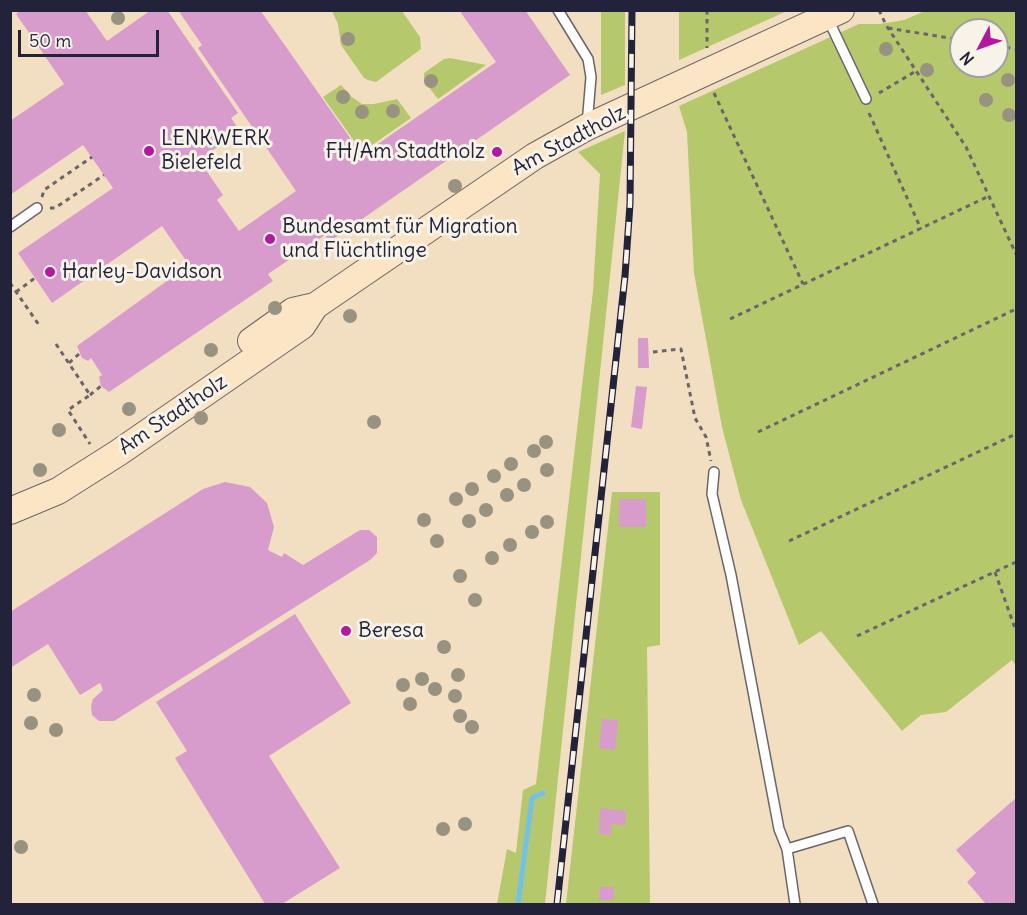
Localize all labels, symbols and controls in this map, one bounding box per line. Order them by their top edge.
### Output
scale bar [21,18,162,56]
north arrow [949,18,1009,78]
text: 50 m [29,29,71,52]
text: N [956,48,978,69]
street label: Am Stadtholz [508,100,630,182]
place label: LENKWERK Bielefeld [161,126,270,176]
place label: FH/Am Stadtholz [325,139,485,165]
marker: LENKWERK Bielefeld [142,144,156,158]
marker: FH/Am Stadtholz [490,145,504,159]
place label: Bundesamt für Migration und Flüchtlinge [282,214,518,264]
marker: Bundesamt für Migration und Flüchtlinge [263,232,277,246]
place label: Harley-Davidson [62,259,222,285]
marker: Harley-Davidson [43,265,57,279]
street label: Am Stadtholz [114,370,232,460]
place label: Beresa [358,618,424,644]
marker: Beresa [339,624,353,638]

